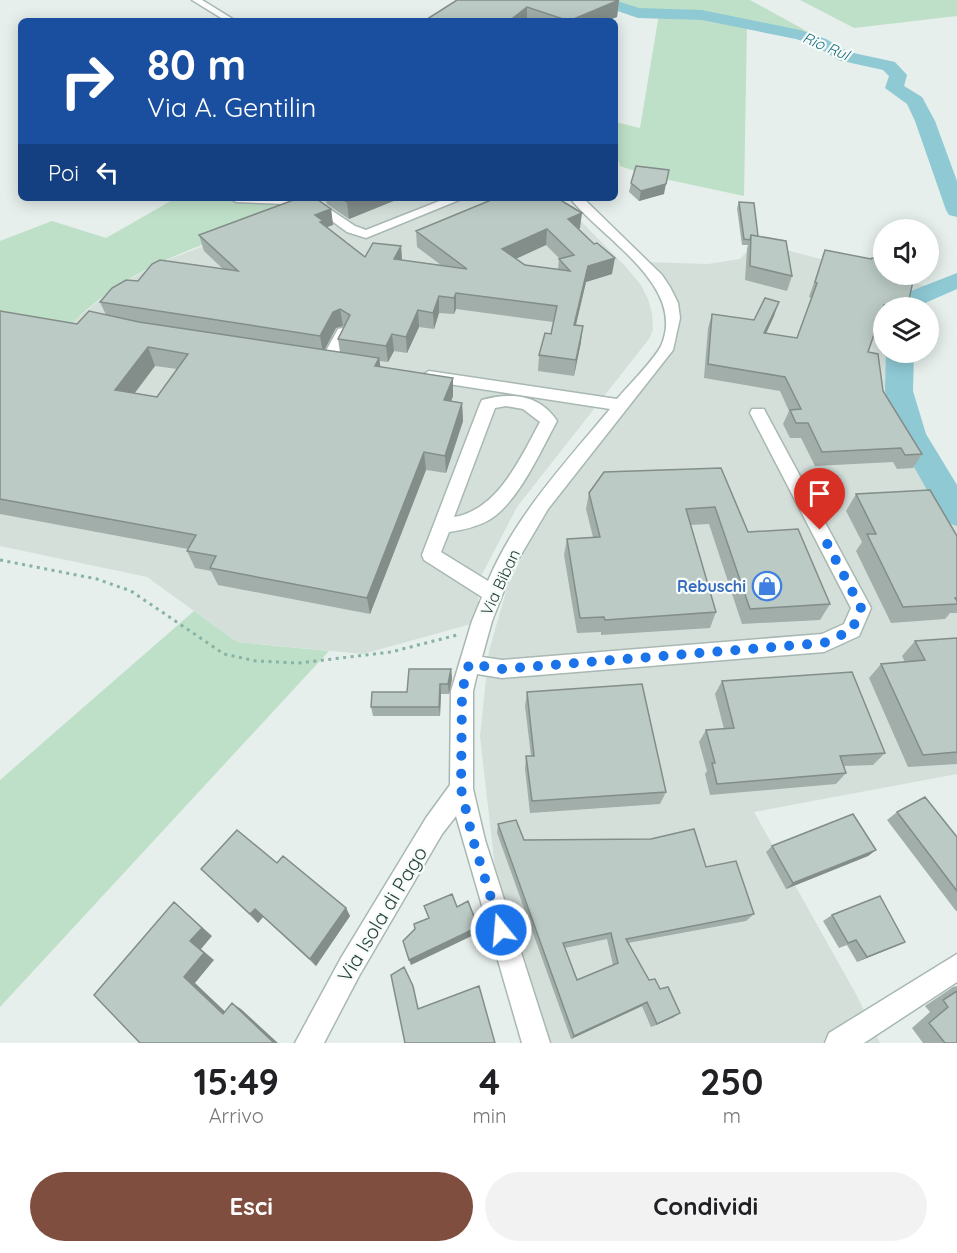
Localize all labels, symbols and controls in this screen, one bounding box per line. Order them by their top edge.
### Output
water label: Rio Rul [800,28,853,65]
text: 80 m [147,38,246,91]
icon: right [48,42,126,120]
text: Via A. Gentilin [147,90,316,124]
icon: left [91,156,124,189]
text: Poi [48,159,79,187]
map controls [873,219,939,363]
button: sound [873,219,939,285]
button: layers [873,297,939,363]
pin [794,468,845,530]
icon: arrive [803,477,836,510]
street label: Via Biban [476,546,524,618]
shop icon: Rebuschi [751,570,783,602]
place label: Rebuschi [677,576,746,596]
street label: Via Isola di Pago [332,842,432,986]
position arrow [469,898,533,962]
text: 15:49 [194,1059,279,1104]
text: 4 [479,1059,500,1104]
text: 250 [700,1059,763,1104]
text: Arrivo [209,1103,264,1128]
text: min [473,1103,507,1128]
text: m [723,1103,741,1128]
button: Esci [30,1172,473,1241]
button: Condividi [485,1172,927,1241]

